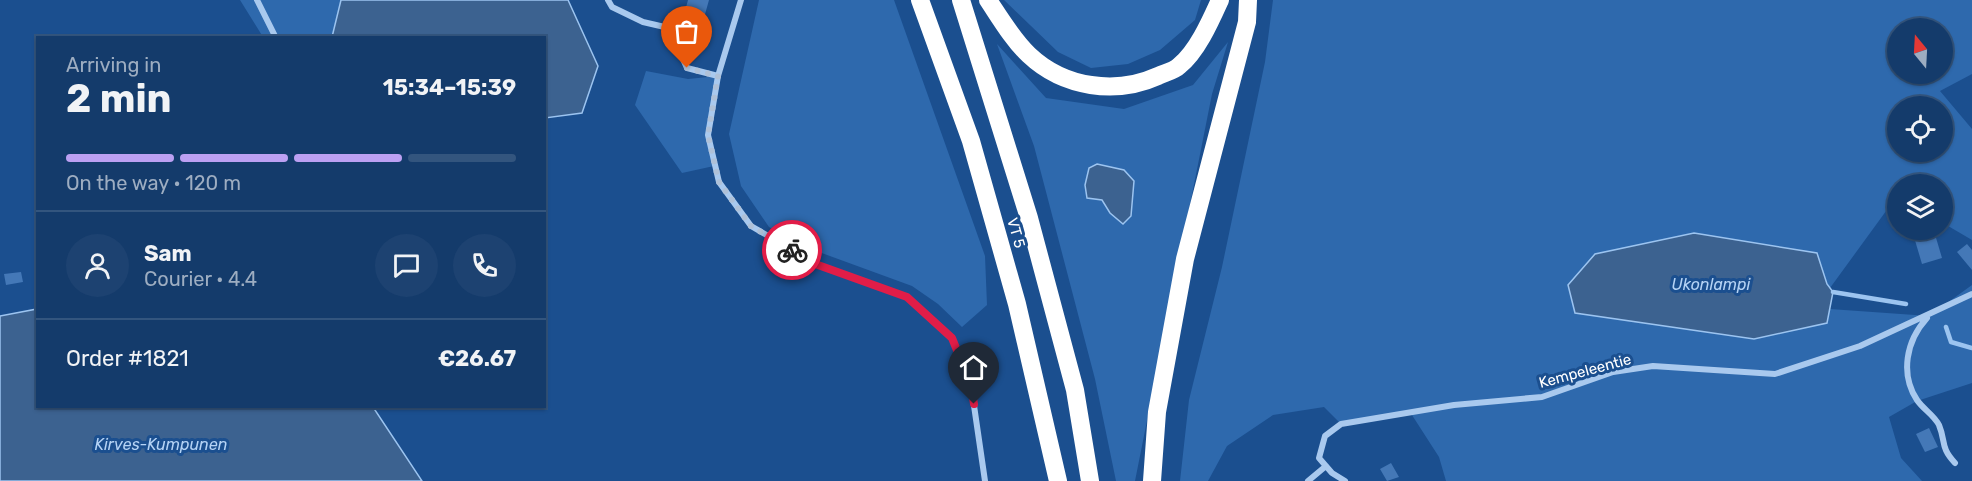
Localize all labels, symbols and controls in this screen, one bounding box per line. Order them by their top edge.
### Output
pin [661,6,712,68]
icon: bag [670,15,703,48]
north arrow [1887,18,1953,84]
map controls [1887,18,1953,240]
text: Arriving in [66,53,161,77]
text: 15:34–15:39 [383,74,516,101]
text: 2 min [66,76,172,122]
button: locate [1887,96,1953,162]
text: On the way · 120 m [66,171,241,195]
button: layers [1887,174,1953,240]
street label: VT 5 [1003,216,1029,250]
courier [762,220,822,280]
button: person [66,234,129,297]
button: chat [375,234,438,297]
button: phone [453,234,516,297]
icon: bike [776,234,809,267]
text: Sam [144,240,192,267]
text: Courier · 4.4 [144,267,257,291]
water label: Ukonlampi [1672,275,1752,294]
pin [948,342,999,404]
text: Order #1821 [66,345,189,372]
text: €26.67 [438,345,516,372]
street label: Kempeleentie [1537,350,1633,392]
icon: home [957,351,990,384]
water label: Kirves-Kumpunen [95,435,227,454]

